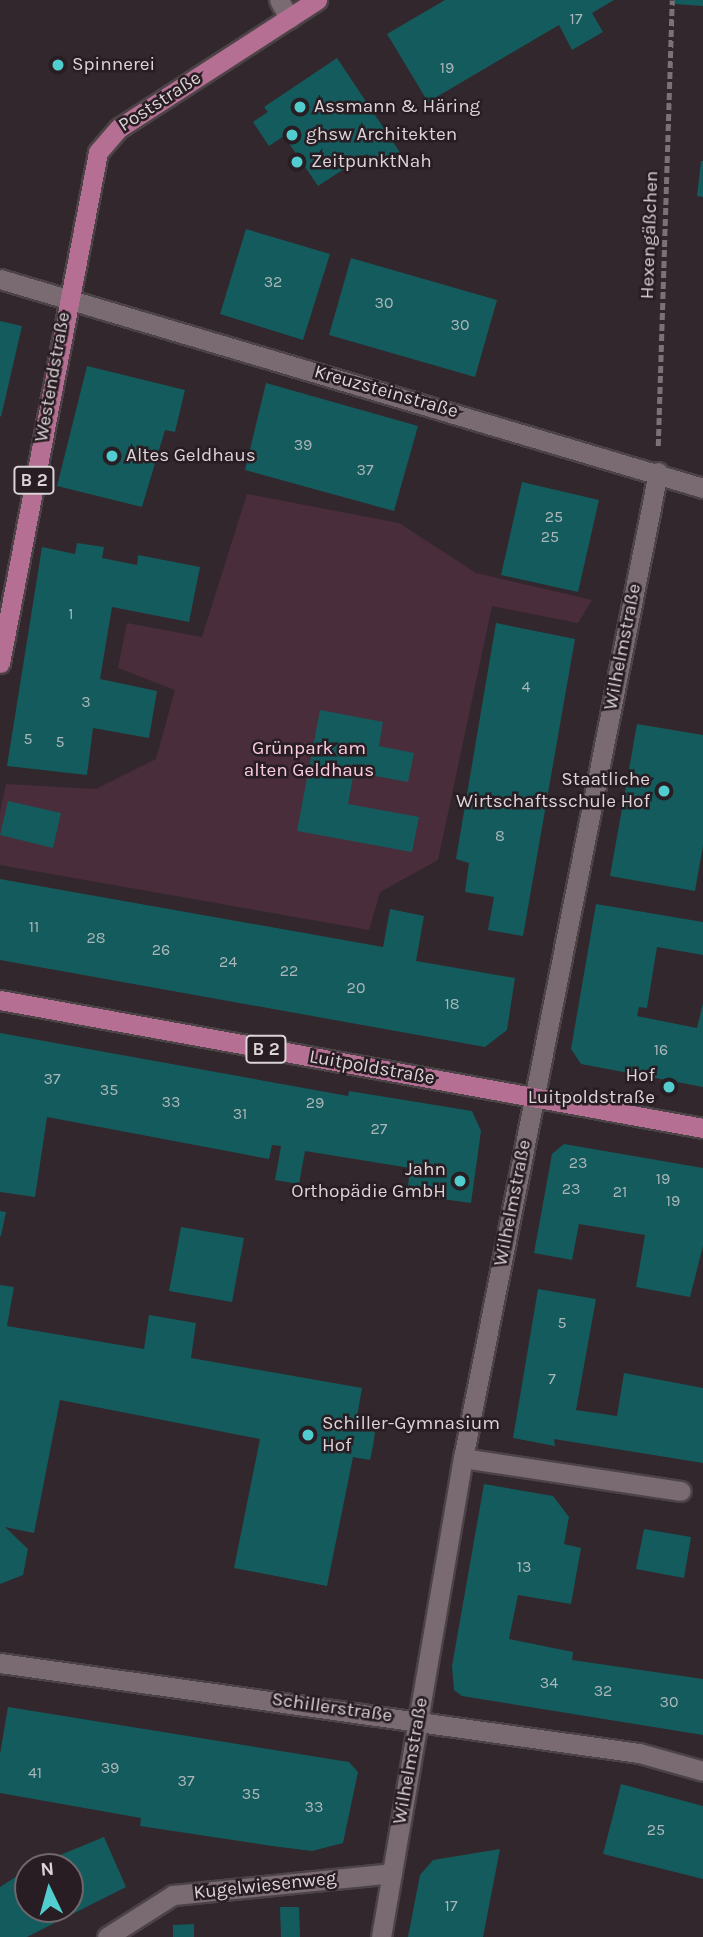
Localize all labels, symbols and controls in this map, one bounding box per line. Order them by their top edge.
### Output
house number: 17 [570,9,582,29]
place label: Spinnerei [72,54,155,76]
marker: Spinnerei [50,57,66,73]
house number: 19 [440,58,454,78]
street label: Poststraße [114,67,206,137]
place label: Assmann & Häring [314,96,480,118]
marker: Assmann & Häring [292,99,308,115]
place label: ghsw Architekten [306,124,457,146]
marker: ghsw Architekten [284,127,300,143]
place label: ZeitpunktNah [311,151,432,173]
marker: ZeitpunktNah [289,154,305,170]
street label: Hexengäßchen [636,170,664,300]
house number: 32 [264,272,282,292]
house number: 30 [375,293,393,313]
street label: Westendstraße [30,310,76,444]
house number: 30 [451,315,469,335]
street label: Kreuzsteinstraße [311,361,461,423]
house number: 39 [294,435,312,455]
place label: Altes Geldhaus [126,445,256,467]
marker: Altes Geldhaus [104,448,120,464]
house number: 37 [357,460,373,480]
road number: B 2 [13,466,55,494]
house number: 25 [545,507,563,527]
house number: 25 [541,527,559,547]
street label: Wilhelmstraße [600,582,646,712]
house number: 1 [68,604,74,624]
house number: 4 [522,677,530,697]
house number: 3 [81,692,91,712]
house number: 5 [23,729,33,749]
house number: 5 [55,732,65,752]
park label: Grünpark am alten Geldhaus [244,738,374,782]
place label: Staatliche Wirtschaftsschule Hof [456,769,650,813]
marker: Staatliche Wirtschaftsschule Hof [656,783,672,799]
house number: 8 [495,826,505,846]
house number: 11 [29,917,39,937]
house number: 28 [86,928,106,948]
house number: 26 [152,940,170,960]
house number: 24 [219,952,237,972]
house number: 22 [280,961,298,981]
house number: 20 [347,978,365,998]
house number: 18 [444,994,460,1014]
road number: B 2 [245,1034,287,1064]
house number: 16 [654,1040,668,1060]
street label: Luitpoldstraße [307,1046,437,1090]
place label: Hof Luitpoldstraße [528,1065,655,1109]
house number: 37 [44,1069,60,1089]
marker: Hof Luitpoldstraße [661,1079,677,1095]
house number: 35 [100,1080,118,1100]
house number: 33 [162,1092,180,1112]
house number: 29 [306,1093,324,1113]
house number: 31 [233,1104,247,1124]
house number: 27 [371,1119,387,1139]
street label: Wilhelmstraße [490,1138,536,1268]
house number: 23 [569,1153,587,1173]
place label: Jahn Orthopädie GmbH [291,1159,446,1203]
house number: 19 [656,1169,670,1189]
marker: Jahn Orthopädie GmbH [452,1173,468,1189]
house number: 23 [562,1179,580,1199]
house number: 21 [613,1182,627,1202]
house number: 19 [666,1191,680,1211]
house number: 5 [557,1313,567,1333]
house number: 7 [548,1369,556,1389]
place label: Schiller-Gymnasium Hof [322,1413,500,1457]
marker: Schiller-Gymnasium Hof [300,1427,316,1443]
house number: 13 [517,1557,531,1577]
house number: 34 [540,1673,558,1693]
house number: 32 [594,1681,612,1701]
street label: Schillerstraße [270,1688,394,1728]
house number: 30 [660,1692,678,1712]
street label: Wilhelmstraße [389,1696,433,1826]
house number: 39 [101,1758,119,1778]
house number: 41 [28,1763,42,1783]
house number: 37 [178,1771,194,1791]
house number: 35 [242,1784,260,1804]
house number: 33 [305,1797,323,1817]
house number: 25 [647,1820,665,1840]
north arrow [14,1853,84,1923]
text: N [40,1858,55,1881]
street label: Kugelwiesenweg [192,1867,338,1905]
house number: 17 [445,1896,457,1916]

